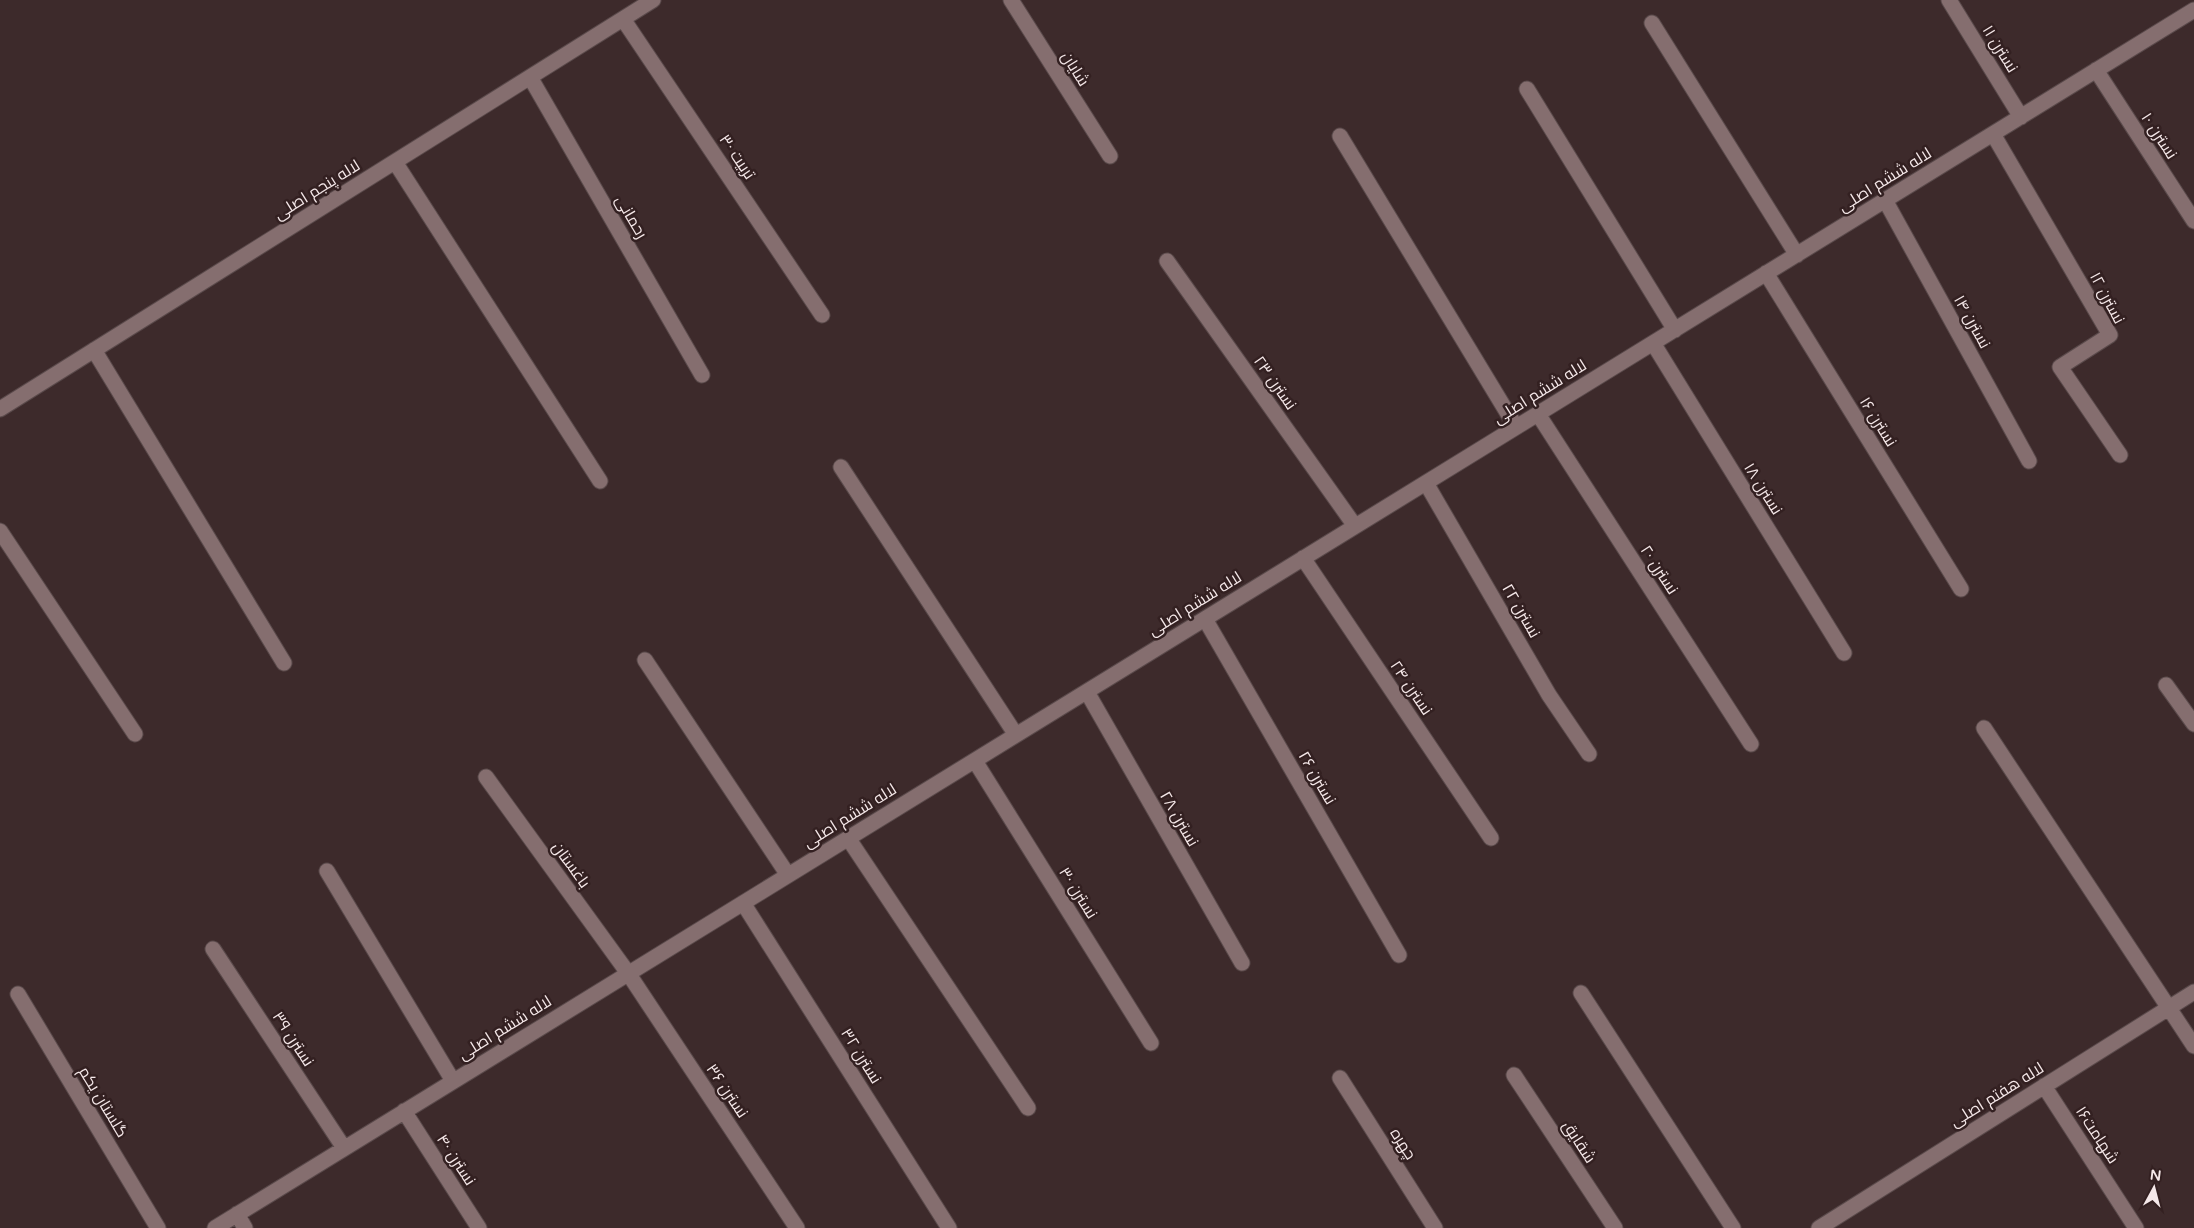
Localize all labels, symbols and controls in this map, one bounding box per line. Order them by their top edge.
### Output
street label: نسترن ۱۱ [1978,22,2022,76]
street label: شایان [1057,48,1093,90]
street label: نسترن ۱۰ [2137,109,2181,163]
street label: تربیت ۳۰ [715,131,760,184]
street label: لاله ششم اصلی [1835,143,1936,217]
street label: لاله پنجم اصلی [270,156,364,225]
street label: رحمانی [611,192,651,242]
street label: نسترن ۱۲ [2085,269,2129,327]
street label: نسترن ۱۴ [1949,292,1995,352]
street label: نسترن ۲۳ [1249,352,1301,414]
street label: لاله ششم اصلی [1490,355,1591,429]
street label: نسترن ۱۶ [1855,393,1901,451]
street label: نسترن ۱۸ [1739,459,1787,519]
street label: نسترن ۲۰ [1636,542,1682,598]
street label: لاله ششم اصلی [1145,567,1246,641]
street label: نسترن ۲۲ [1498,580,1544,642]
street label: نسترن ۲۴ [1386,657,1436,719]
street label: نسترن ۲۶ [1294,748,1340,808]
street label: لاله ششم اصلی [800,779,901,853]
street label: نسترن ۲۸ [1155,788,1203,850]
street label: باغستان [548,838,594,892]
street label: نسترن ۳۰ [1054,863,1102,923]
street label: لاله ششم اصلی [455,991,556,1065]
street label: نسترن ۳۹ [268,1008,318,1070]
street label: نسترن ۳۲ [836,1025,886,1087]
street label: لاله هفتم اصلی [1946,1058,2048,1133]
street label: نسترن ۳۶ [702,1060,752,1122]
street label: گلستان یکم [73,1063,132,1142]
street label: شهامت۱۶ [2071,1103,2123,1167]
street label: شقایق [1558,1117,1600,1167]
street label: چهره [1385,1124,1420,1164]
street label: نسترن ۴۰ [432,1131,480,1189]
north arrow [2129,1163,2179,1213]
text: N [2149,1166,2162,1185]

